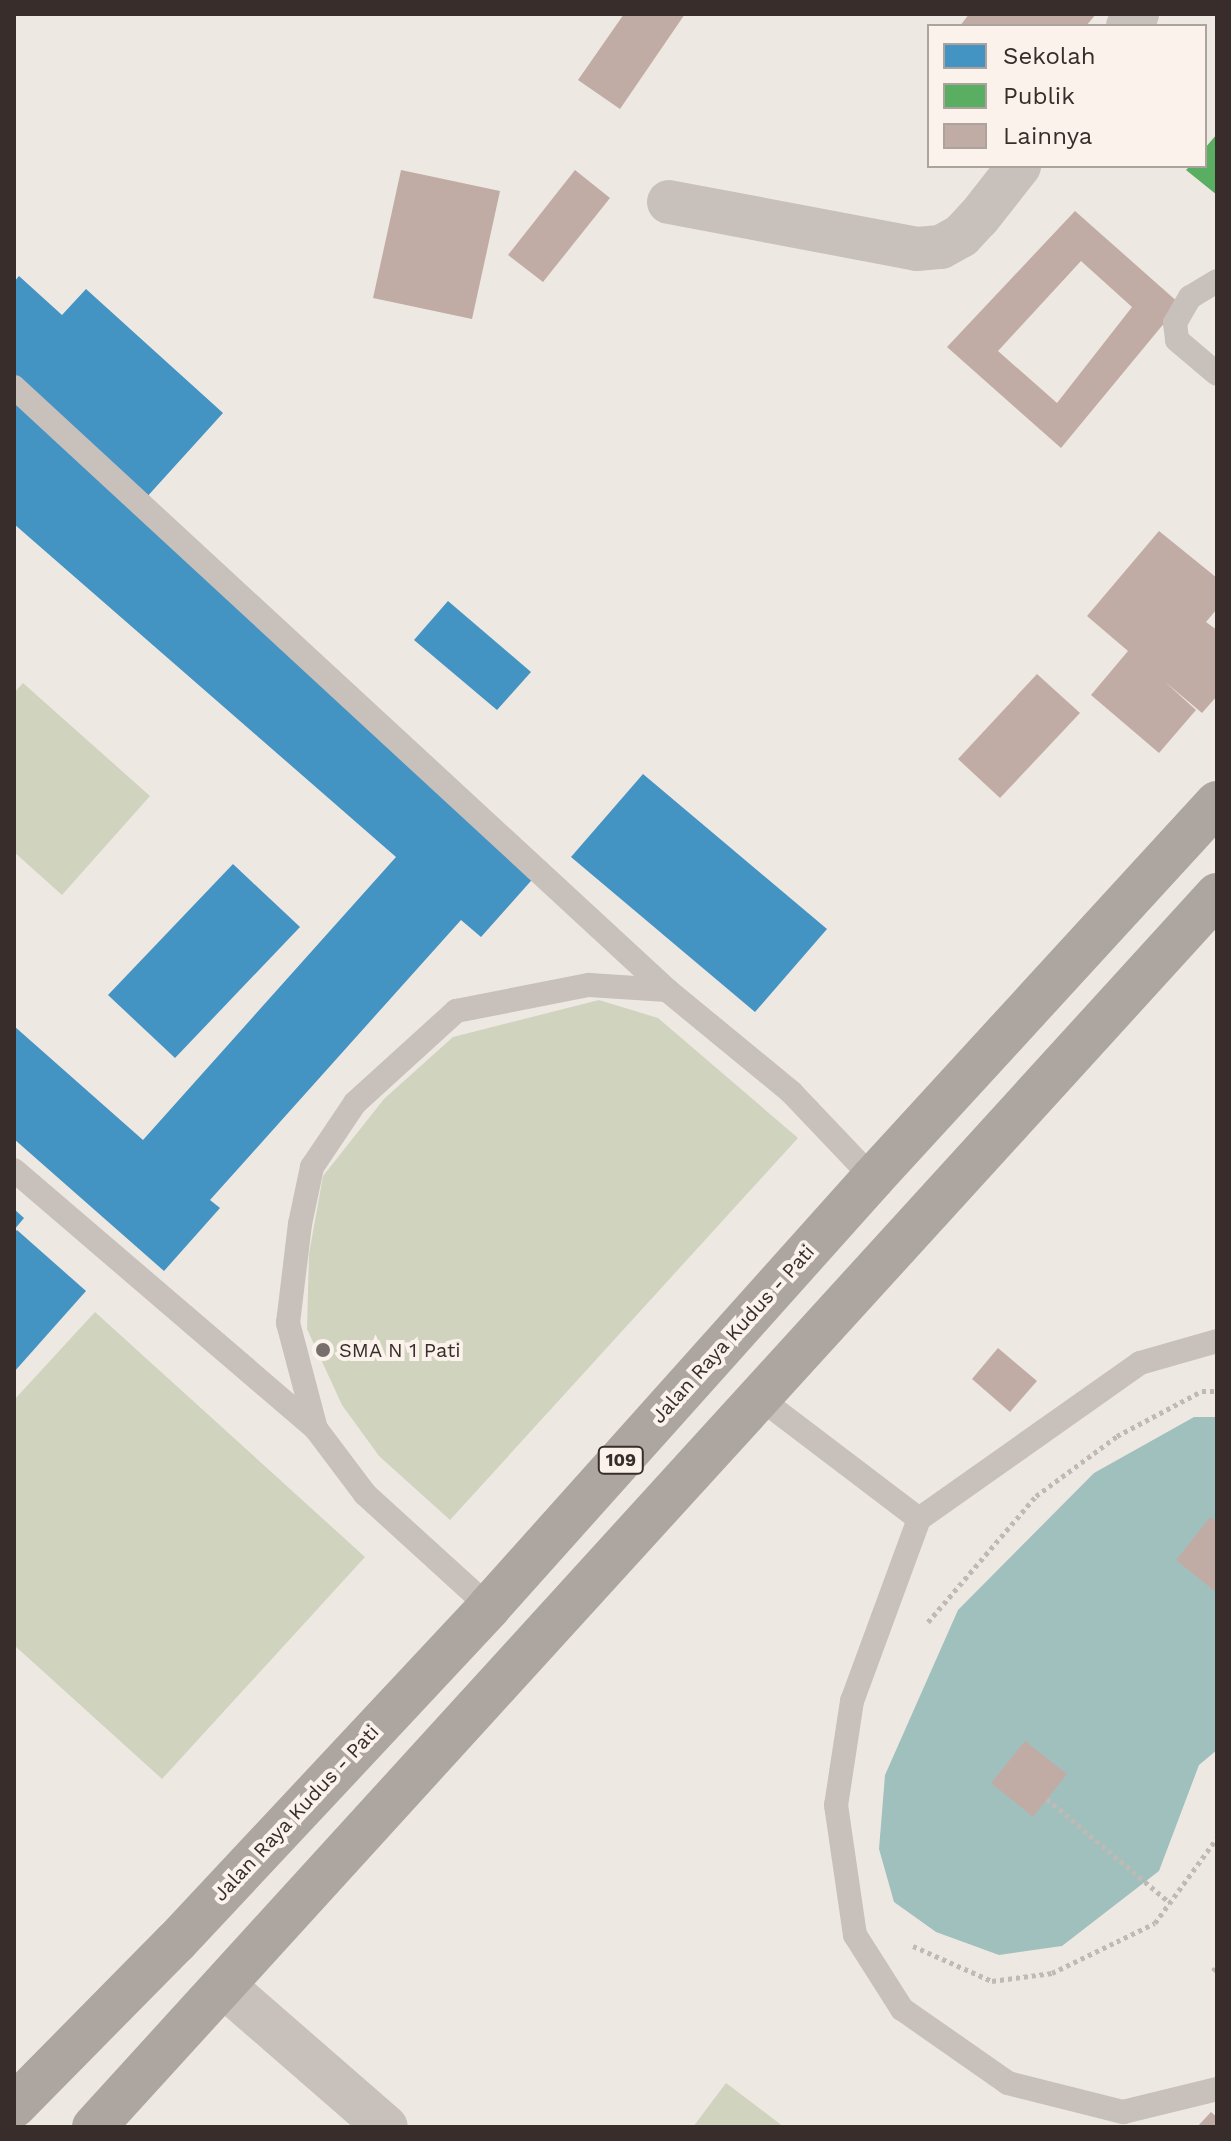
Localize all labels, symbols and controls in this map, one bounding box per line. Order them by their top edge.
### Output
legend [927,24,1207,168]
text: Sekolah [1003,42,1096,70]
text: Publik [1003,82,1075,110]
text: Lainnya [1003,122,1092,150]
street label: Jalan Raya Kudus - Pati [646,1240,820,1428]
place label: SMA N 1 Pati [339,1338,462,1362]
marker: SMA N 1 Pati [314,1341,332,1359]
road number: 109 [597,1446,645,1474]
street label: Jalan Raya Kudus - Pati [208,1720,384,1906]

